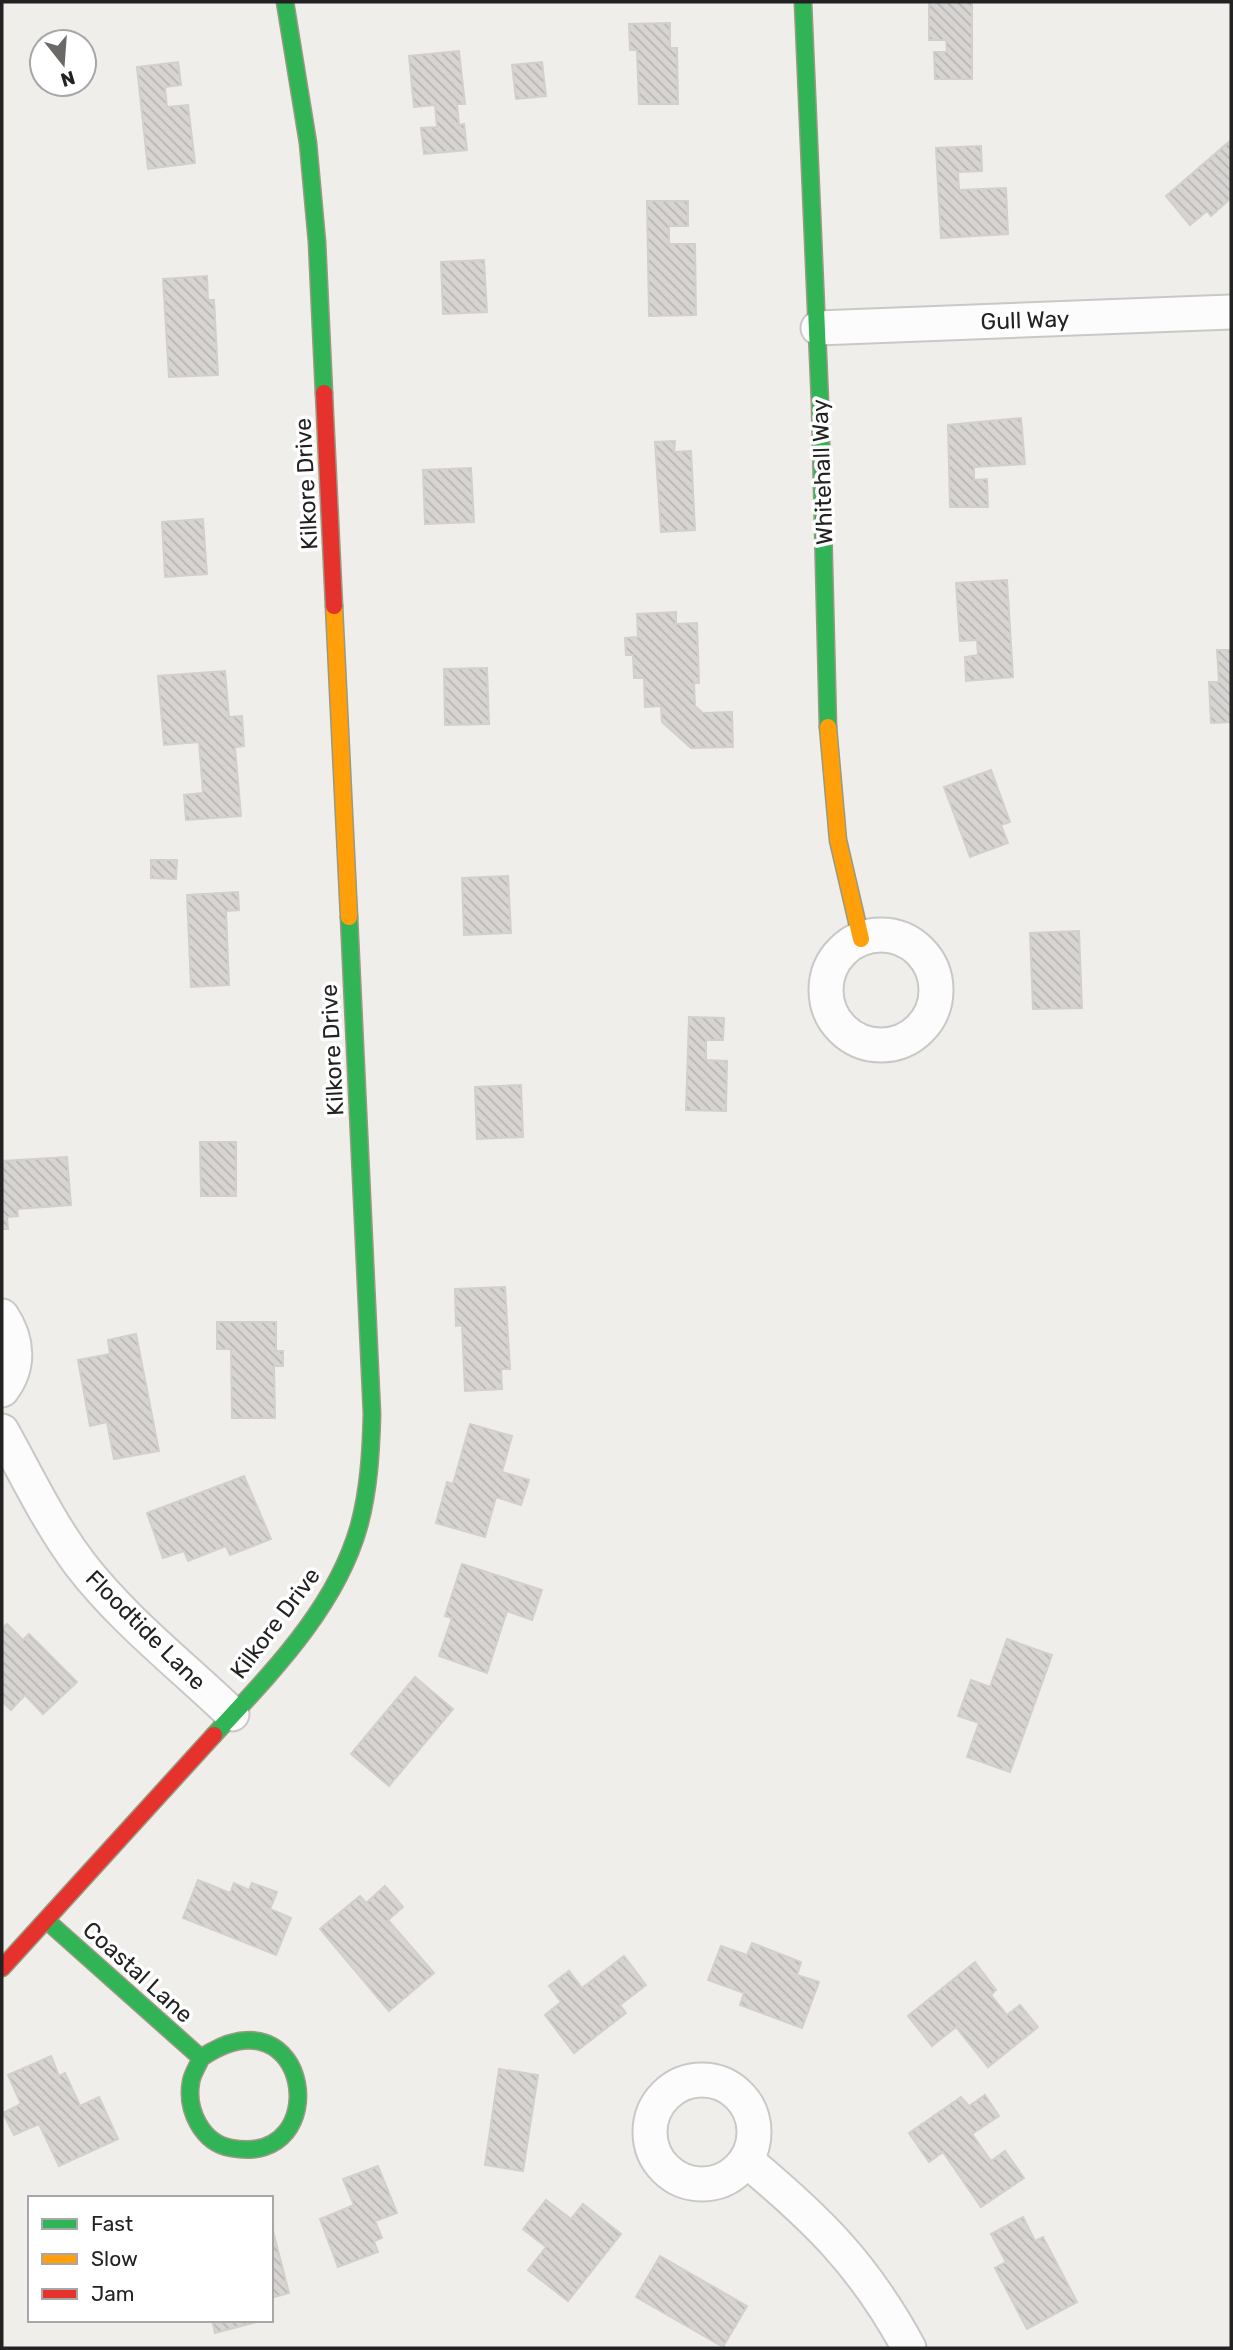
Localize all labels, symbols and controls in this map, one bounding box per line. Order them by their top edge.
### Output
north arrow [28,28,98,98]
text: N [58,66,78,92]
street label: Gull Way [980,304,1070,336]
street label: Whitehall Way [805,398,839,545]
street label: Kilkore Drive [289,417,323,551]
street label: Kilkore Drive [315,983,349,1117]
street label: Kilkore Drive [224,1562,326,1684]
street label: Floodtide Lane [80,1564,212,1696]
street label: Coastal Lane [77,1915,199,2029]
legend [28,2196,273,2322]
text: Fast [91,2211,133,2236]
text: Slow [91,2246,138,2271]
text: Jam [91,2281,135,2306]

